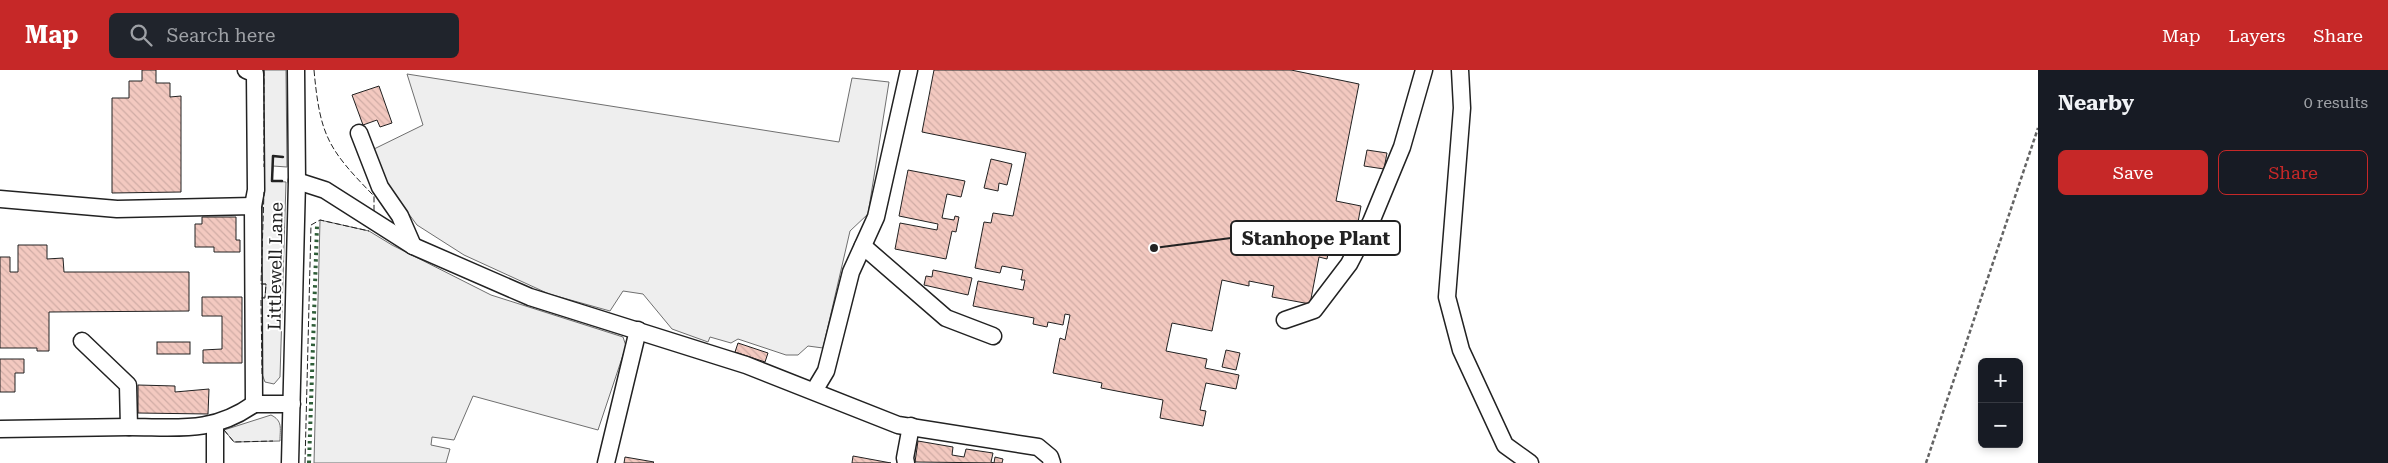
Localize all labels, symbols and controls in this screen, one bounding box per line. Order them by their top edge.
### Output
search box [109,13,459,58]
text: Map [25,21,79,49]
icon: search [127,21,155,49]
text: Search here [167,24,275,47]
text: Map [2162,25,2201,46]
text: Layers [2229,25,2285,46]
text: Share [2313,25,2363,46]
text: Nearby [2058,91,2134,115]
text: 0 results [2304,93,2368,112]
button: Save [2058,150,2208,195]
button: Share [2218,150,2368,195]
street label: Littlewell Lane [263,202,287,330]
callout: Stanhope Plant [1231,221,1400,255]
text: Stanhope Plant [1242,227,1390,250]
map controls [1978,358,2023,448]
button: + [1978,358,2023,403]
button: − [1978,403,2023,448]

